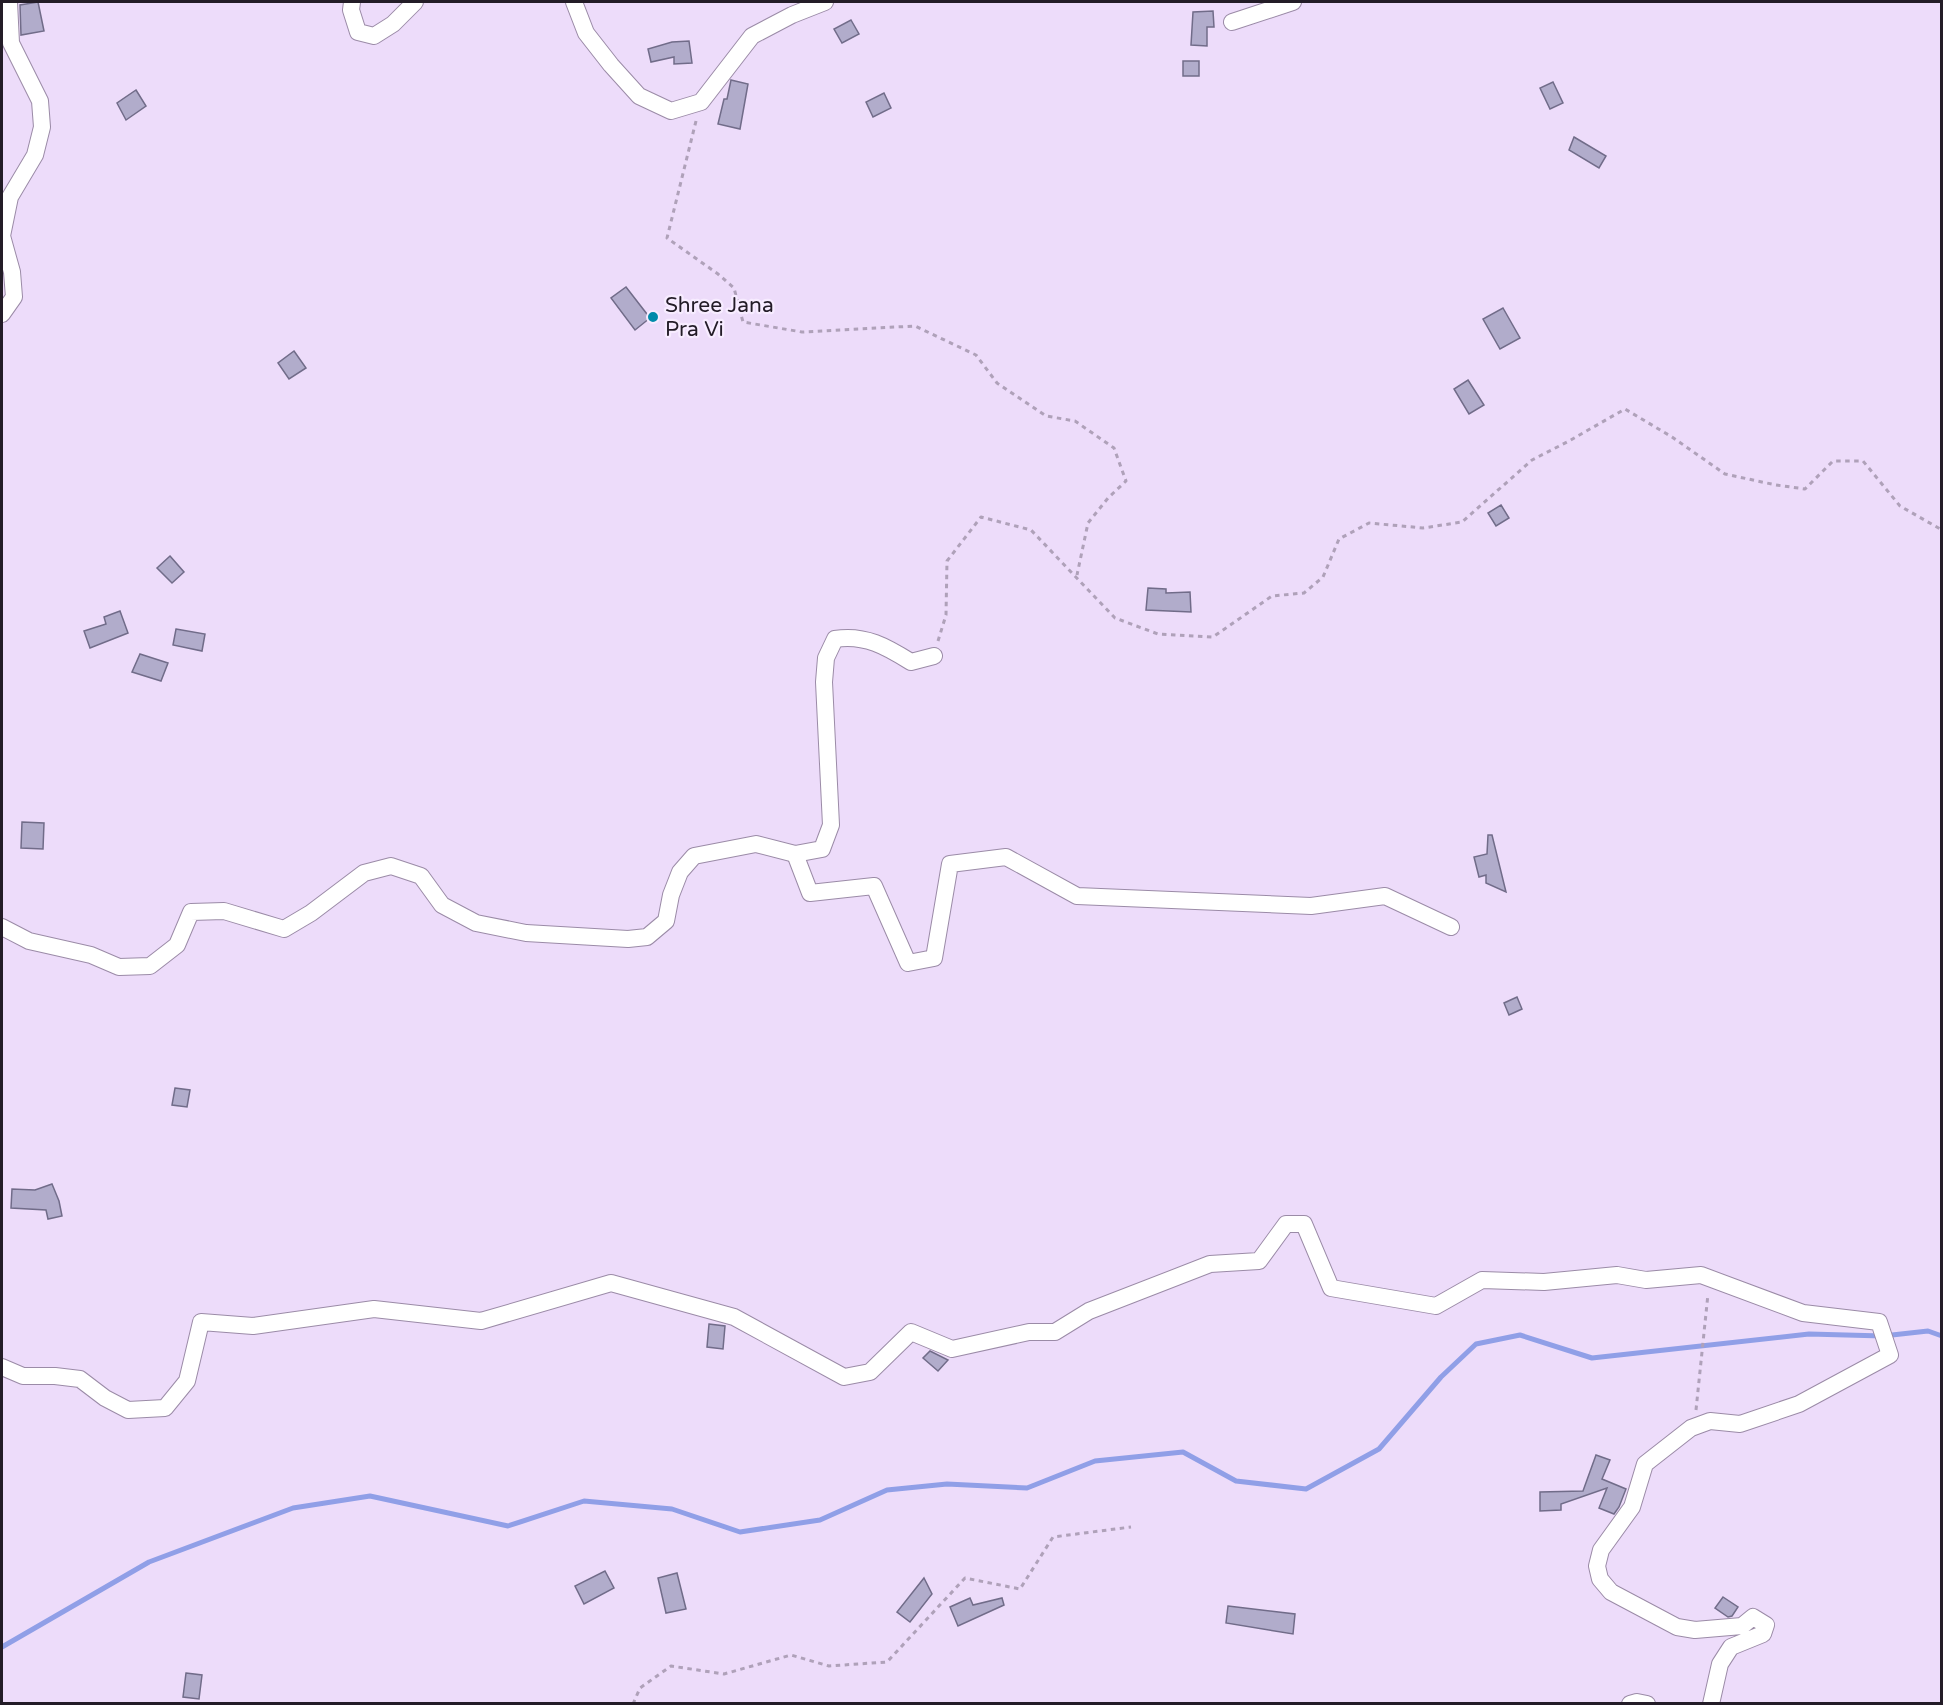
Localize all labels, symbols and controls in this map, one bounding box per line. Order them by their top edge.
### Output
place label: Shree Jana Pra Vi [665,293,774,342]
marker: Shree Jana Pra Vi [646,310,660,324]

